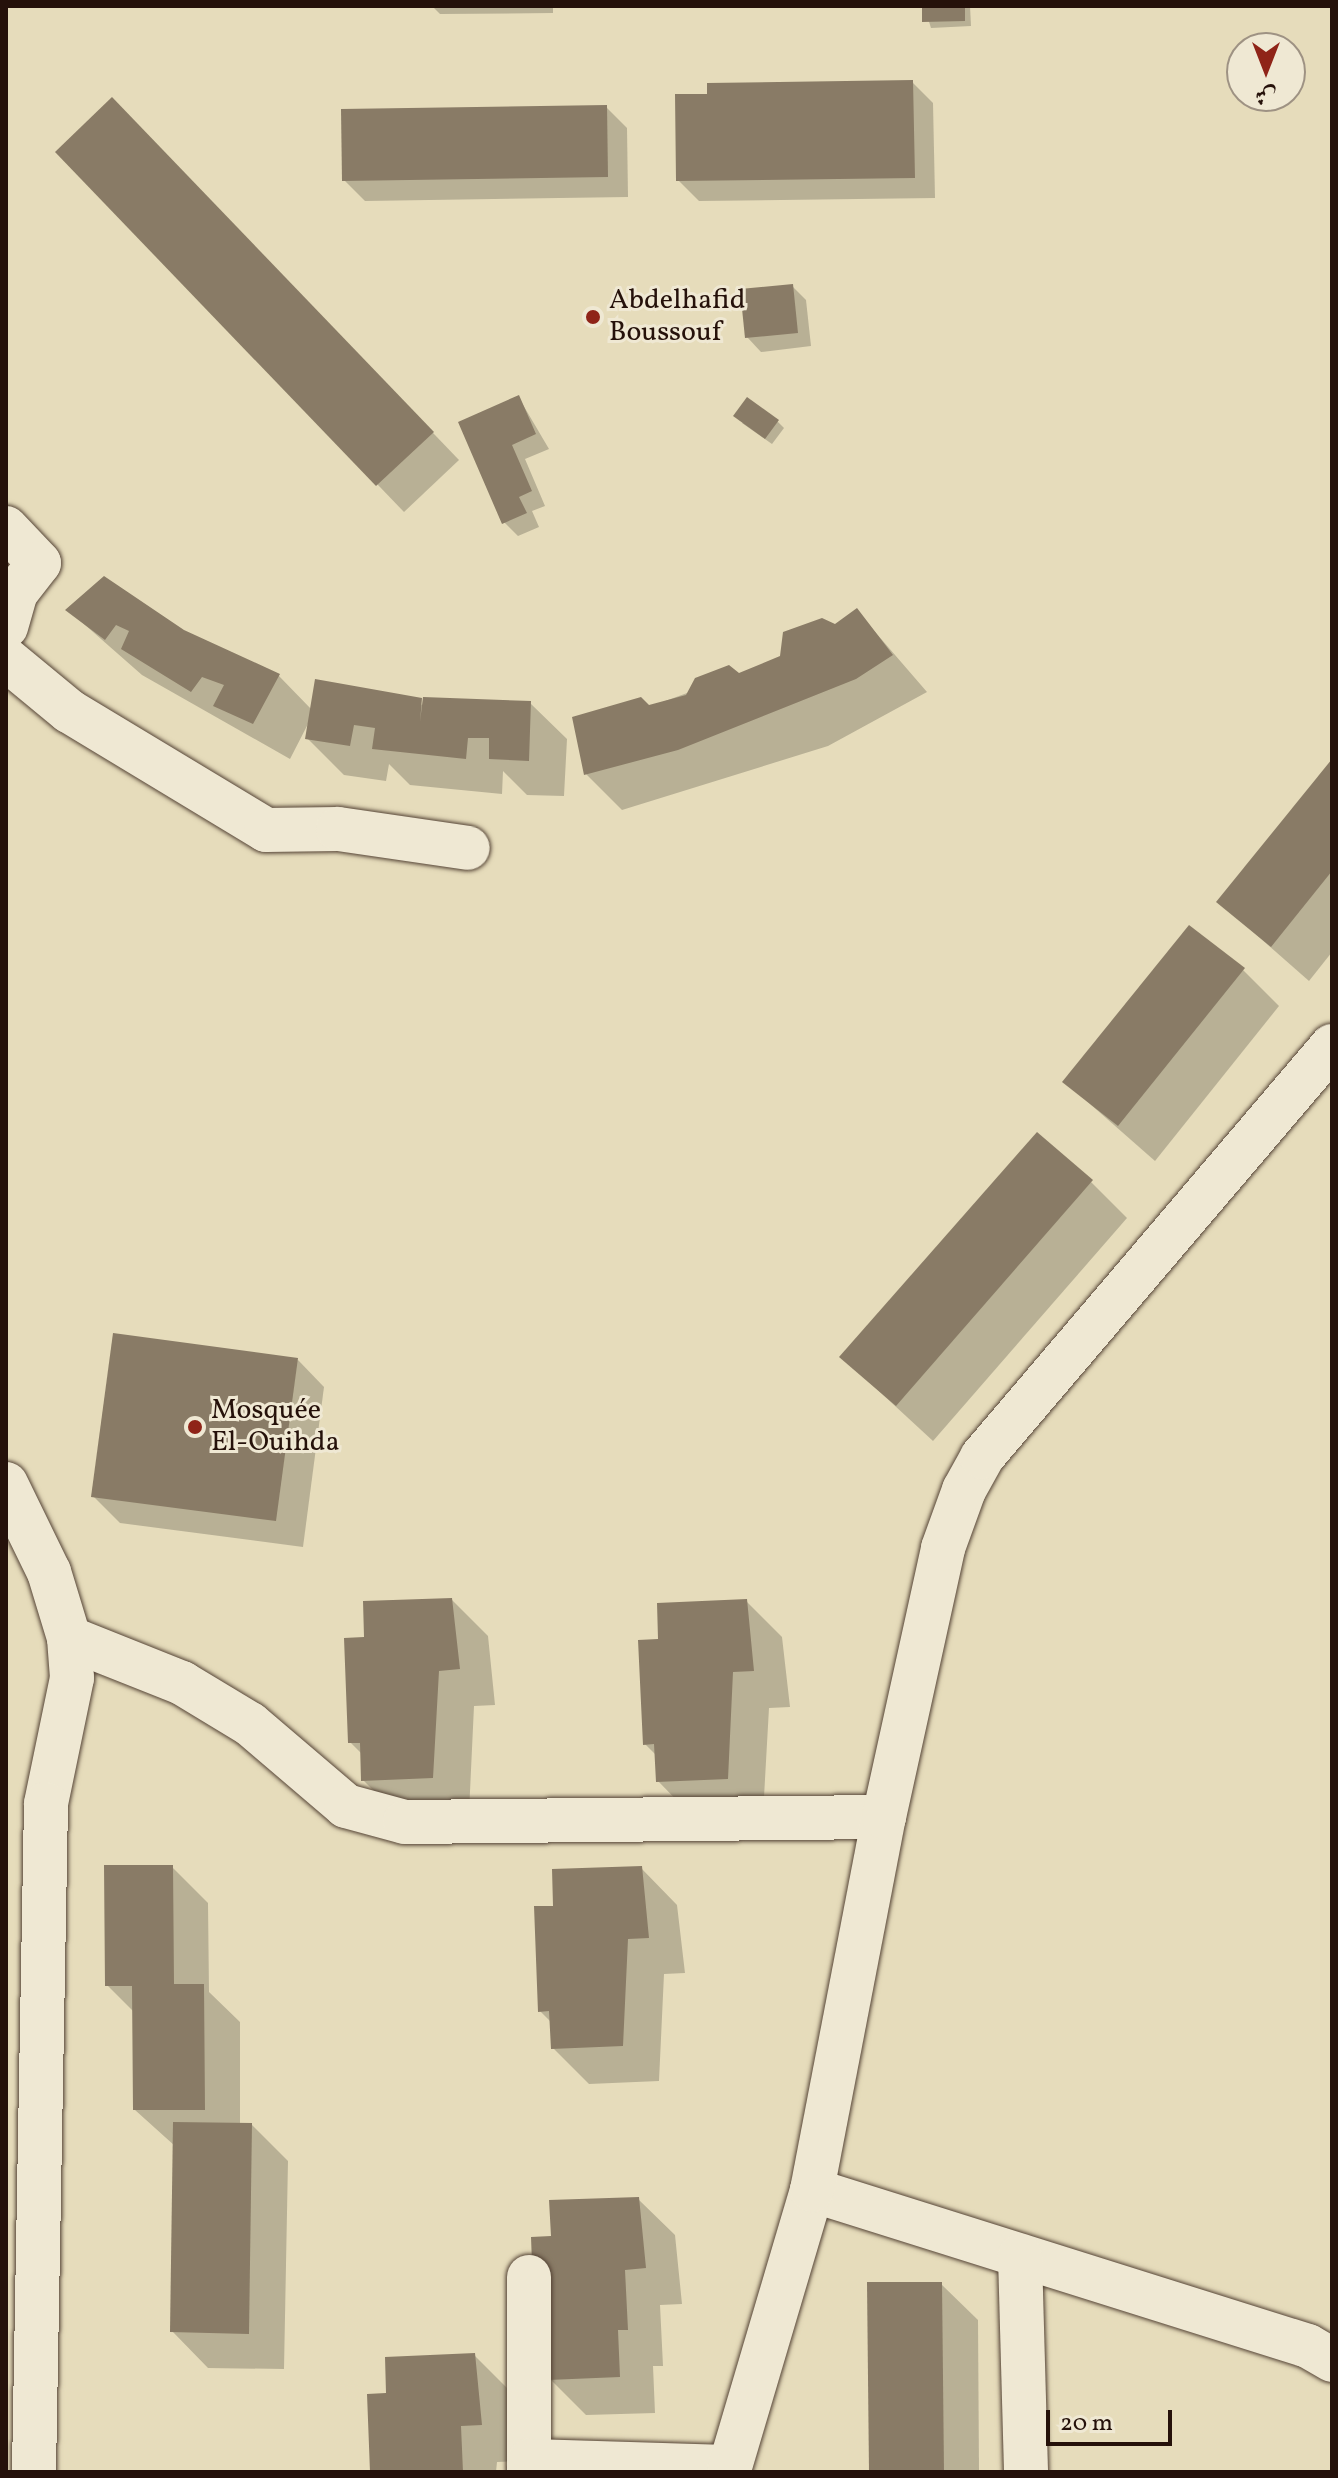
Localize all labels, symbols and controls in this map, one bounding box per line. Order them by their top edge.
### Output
north arrow [1226,32,1306,112]
text: ش [1255,79,1277,110]
place label: Abdelhafid Boussouf [609,284,745,350]
marker: Abdelhafid Boussouf [584,308,602,326]
place label: Mosquée El-Ouihda [211,1394,340,1460]
marker: Mosquée El-Ouihda [186,1418,204,1436]
scale bar [1050,2394,1176,2444]
text: 20 m [1060,2407,1113,2441]

